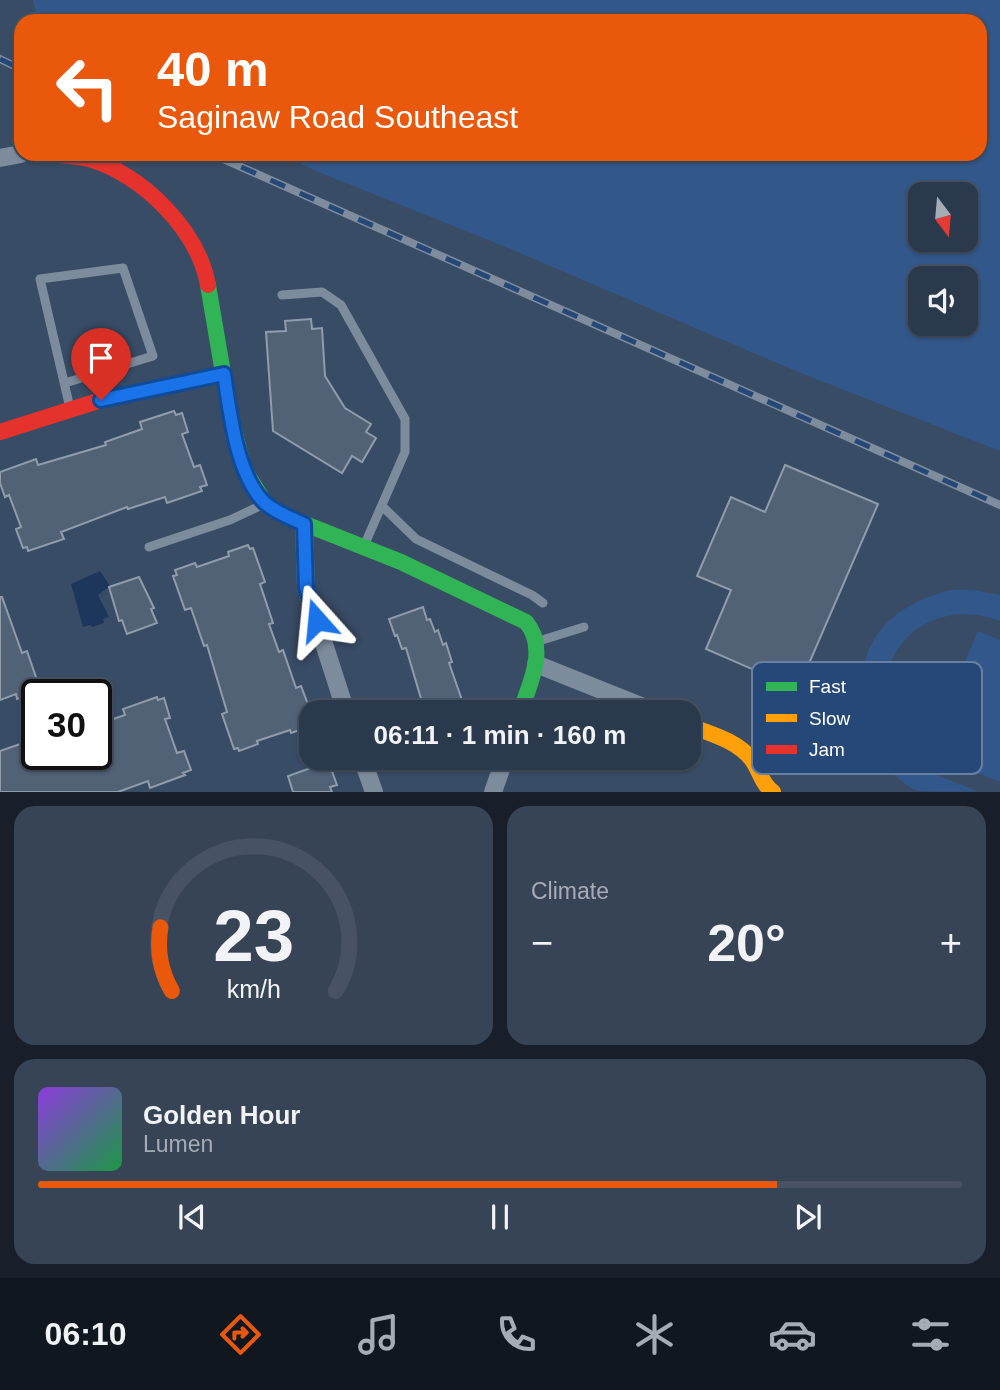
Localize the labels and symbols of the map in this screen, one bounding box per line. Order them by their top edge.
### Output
north arrow [908,182,978,252]
pin [71,328,131,400]
position arrow [280,583,354,657]
legend [752,662,982,774]
text: Fast [809,676,847,697]
speed limit sign: 30 [21,679,112,770]
text: Slow [809,708,850,729]
text: Jam [809,739,845,760]

